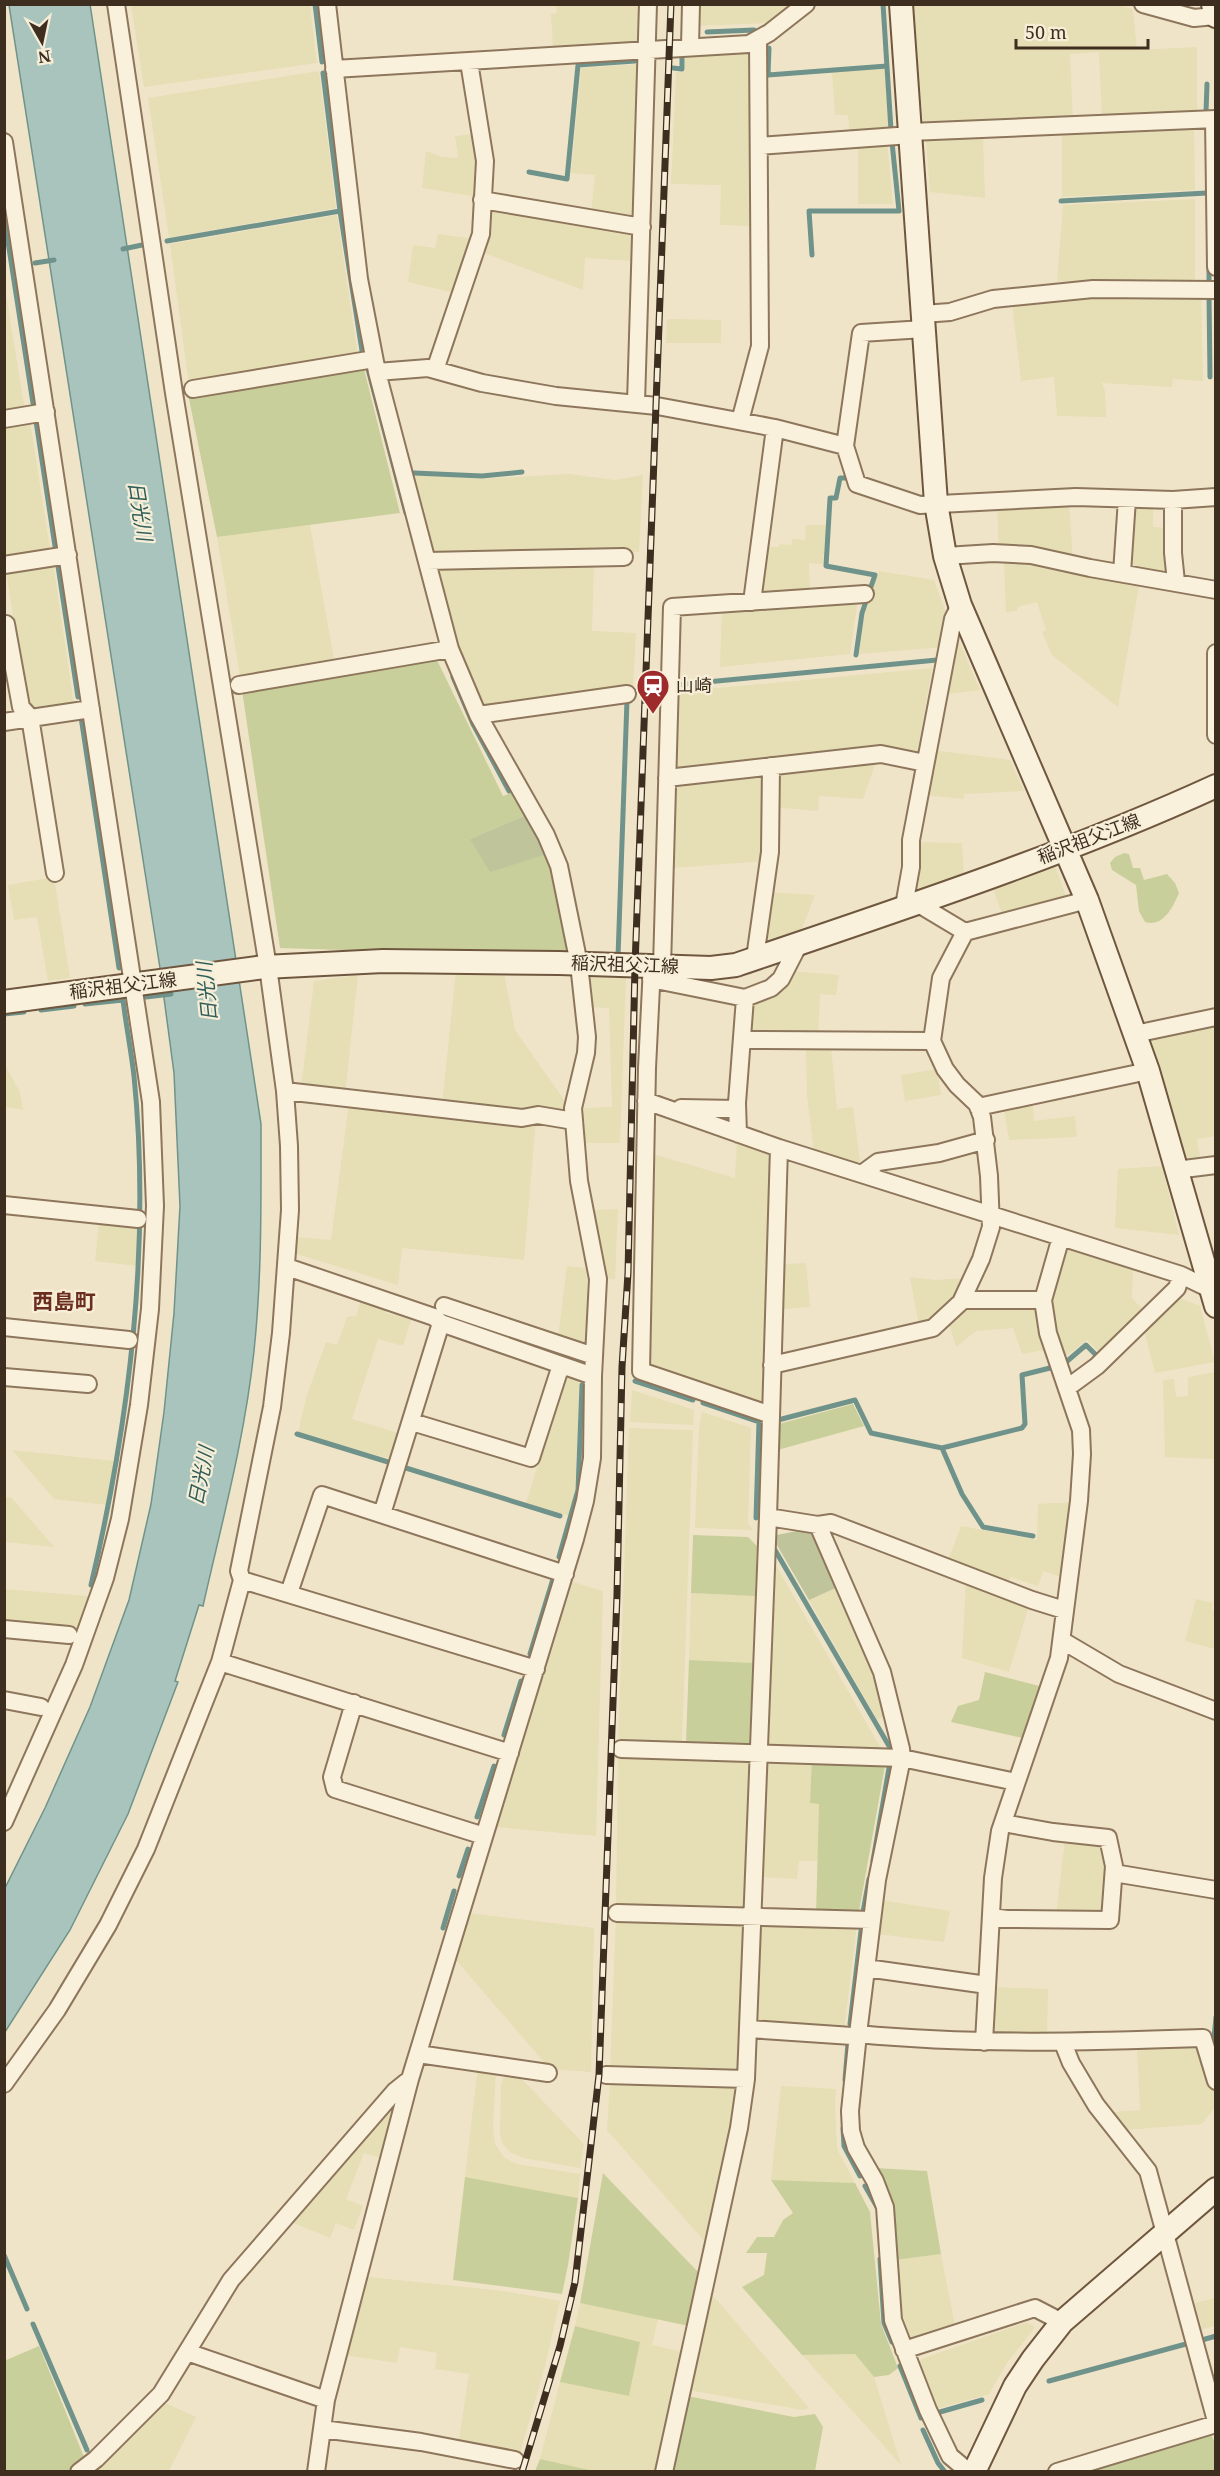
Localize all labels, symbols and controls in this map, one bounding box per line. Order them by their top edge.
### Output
north arrow [12,12,72,72]
scale bar [1016,12,1148,50]
text: 50 m [1025,20,1067,44]
text: N [36,45,52,69]
water label: 日光川 [122,479,159,545]
station icon: 山崎 [635,668,671,715]
place label: 山崎 [676,673,712,697]
street label: 稲沢祖父江線 [1034,808,1143,869]
street label: 稲沢祖父江線 [571,950,679,978]
water label: 日光川 [190,959,223,1023]
street label: 稲沢祖父江線 [68,967,178,1003]
district label: 西島町 [33,1287,96,1315]
water label: 日光川 [182,1442,220,1508]

